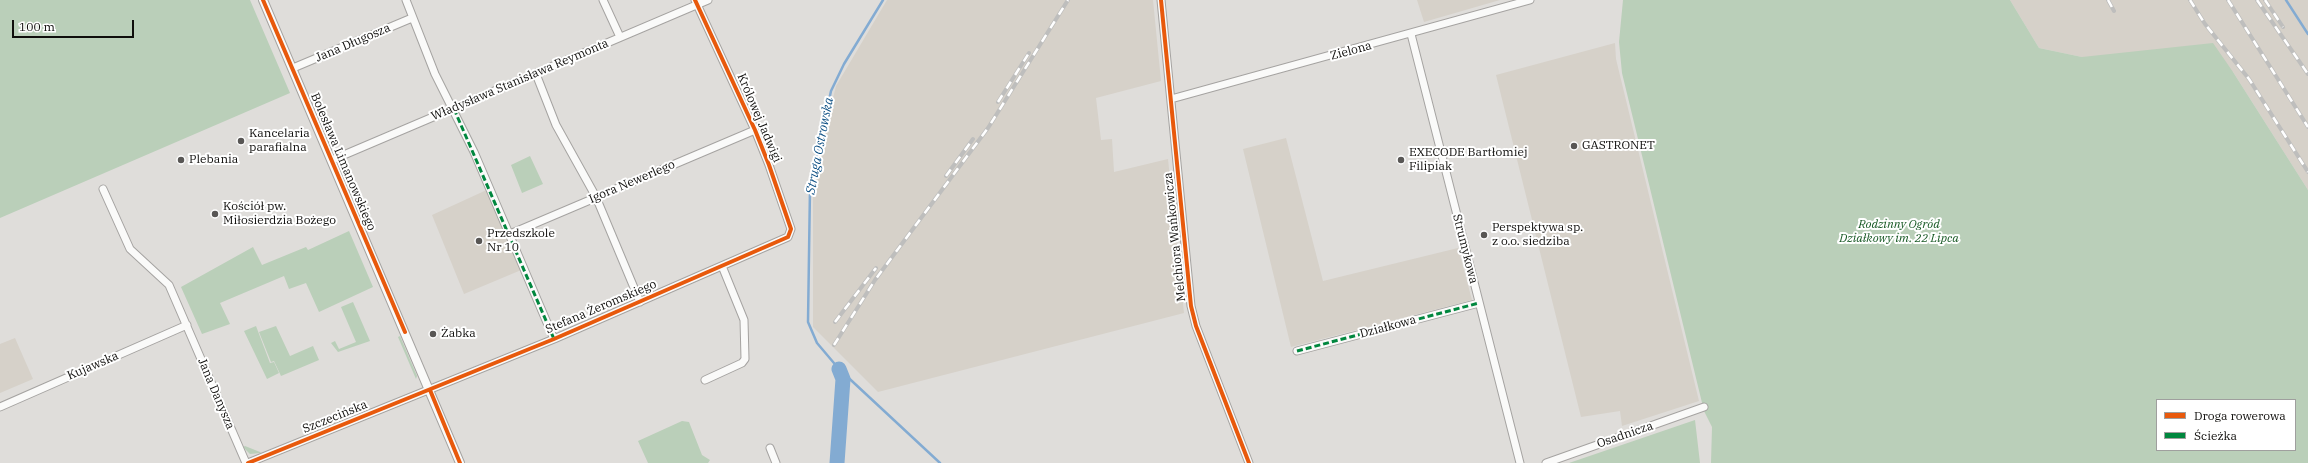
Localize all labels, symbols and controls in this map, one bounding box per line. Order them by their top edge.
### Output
scale bar [14,12,136,38]
text: 100 m [19,19,55,34]
street label: Jana Długosza [313,21,393,65]
street label: Władysława Stanisława Reymonta [429,36,611,124]
street label: Zielona [1329,39,1373,63]
street label: Królowej Jadwigi [734,71,784,165]
street label: Bolesława Limanowskiego [307,91,379,233]
water label: Struga Ostrowska [803,96,837,196]
place label: Kancelaria parafialna [249,127,310,155]
marker: Kancelaria parafialna [236,136,246,146]
place label: GASTRONET [1582,139,1655,153]
marker: GASTRONET [1569,141,1579,151]
place label: EXECODE Bartłomiej Filipiak [1409,146,1528,174]
place label: Plebania [189,153,238,167]
marker: Plebania [176,155,186,165]
marker: EXECODE Bartłomiej Filipiak [1396,155,1406,165]
street label: Igora Newerlego [587,157,677,207]
street label: Melchiora Wańkowicza [1161,172,1189,302]
place label: Kościół pw. Miłosierdzia Bożego [223,200,336,228]
marker: Kościół pw. Miłosierdzia Bożego [210,209,220,219]
street label: Strumykowa [1449,213,1481,285]
park label: Rodzinny Ogród Działkowy im. 22 Lipca [1839,218,1959,246]
place label: Perspektywa sp. z o.o. siedziba [1492,221,1583,249]
place label: Przedszkole Nr 10 [487,227,555,255]
marker: Perspektywa sp. z o.o. siedziba [1479,230,1489,240]
marker: Przedszkole Nr 10 [474,236,484,246]
street label: Stefana Żeromskiego [543,277,659,337]
street label: Działkowa [1358,313,1418,341]
place label: Żabka [441,327,476,341]
marker: Żabka [428,329,438,339]
street label: Kujawska [65,349,121,383]
street label: Jana Danysza [195,356,237,432]
street label: Szczecińska [301,397,369,437]
legend [2156,399,2296,451]
text: Droga rowerowa [2194,408,2286,423]
street label: Osadnicza [1595,419,1655,451]
text: Ścieżka [2194,428,2237,443]

